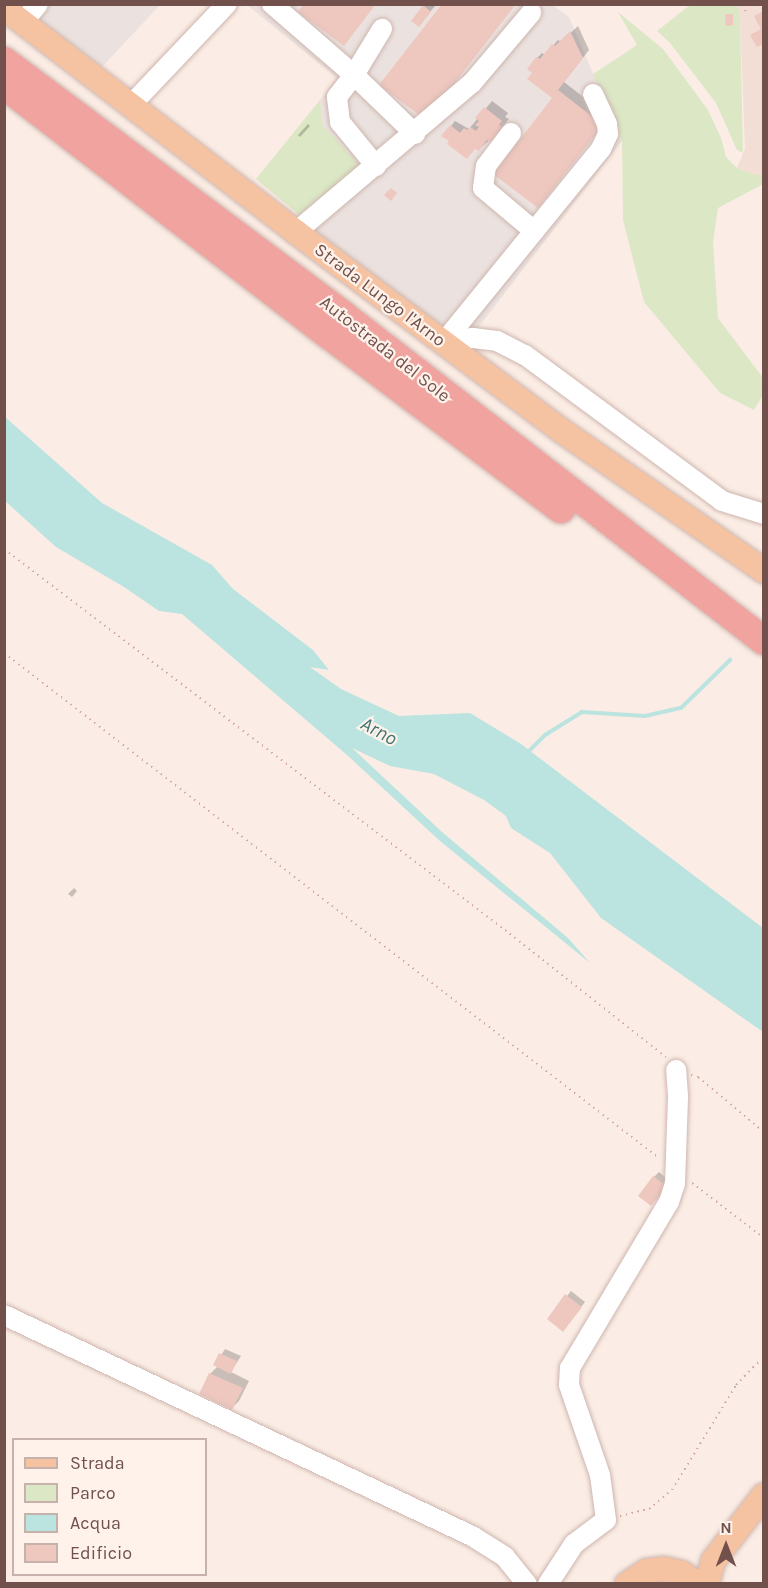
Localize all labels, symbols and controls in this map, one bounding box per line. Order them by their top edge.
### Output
street label: Strada Lungo l'Arno [310,239,450,351]
street label: Autostrada del Sole [315,291,455,407]
water label: Arno [357,711,401,751]
legend [12,1438,207,1576]
text: Strada [70,1452,125,1474]
text: Parco [70,1482,116,1504]
text: Acqua [70,1512,121,1534]
north arrow [696,1516,756,1576]
text: N [720,1518,732,1537]
text: Edificio [70,1542,132,1564]

